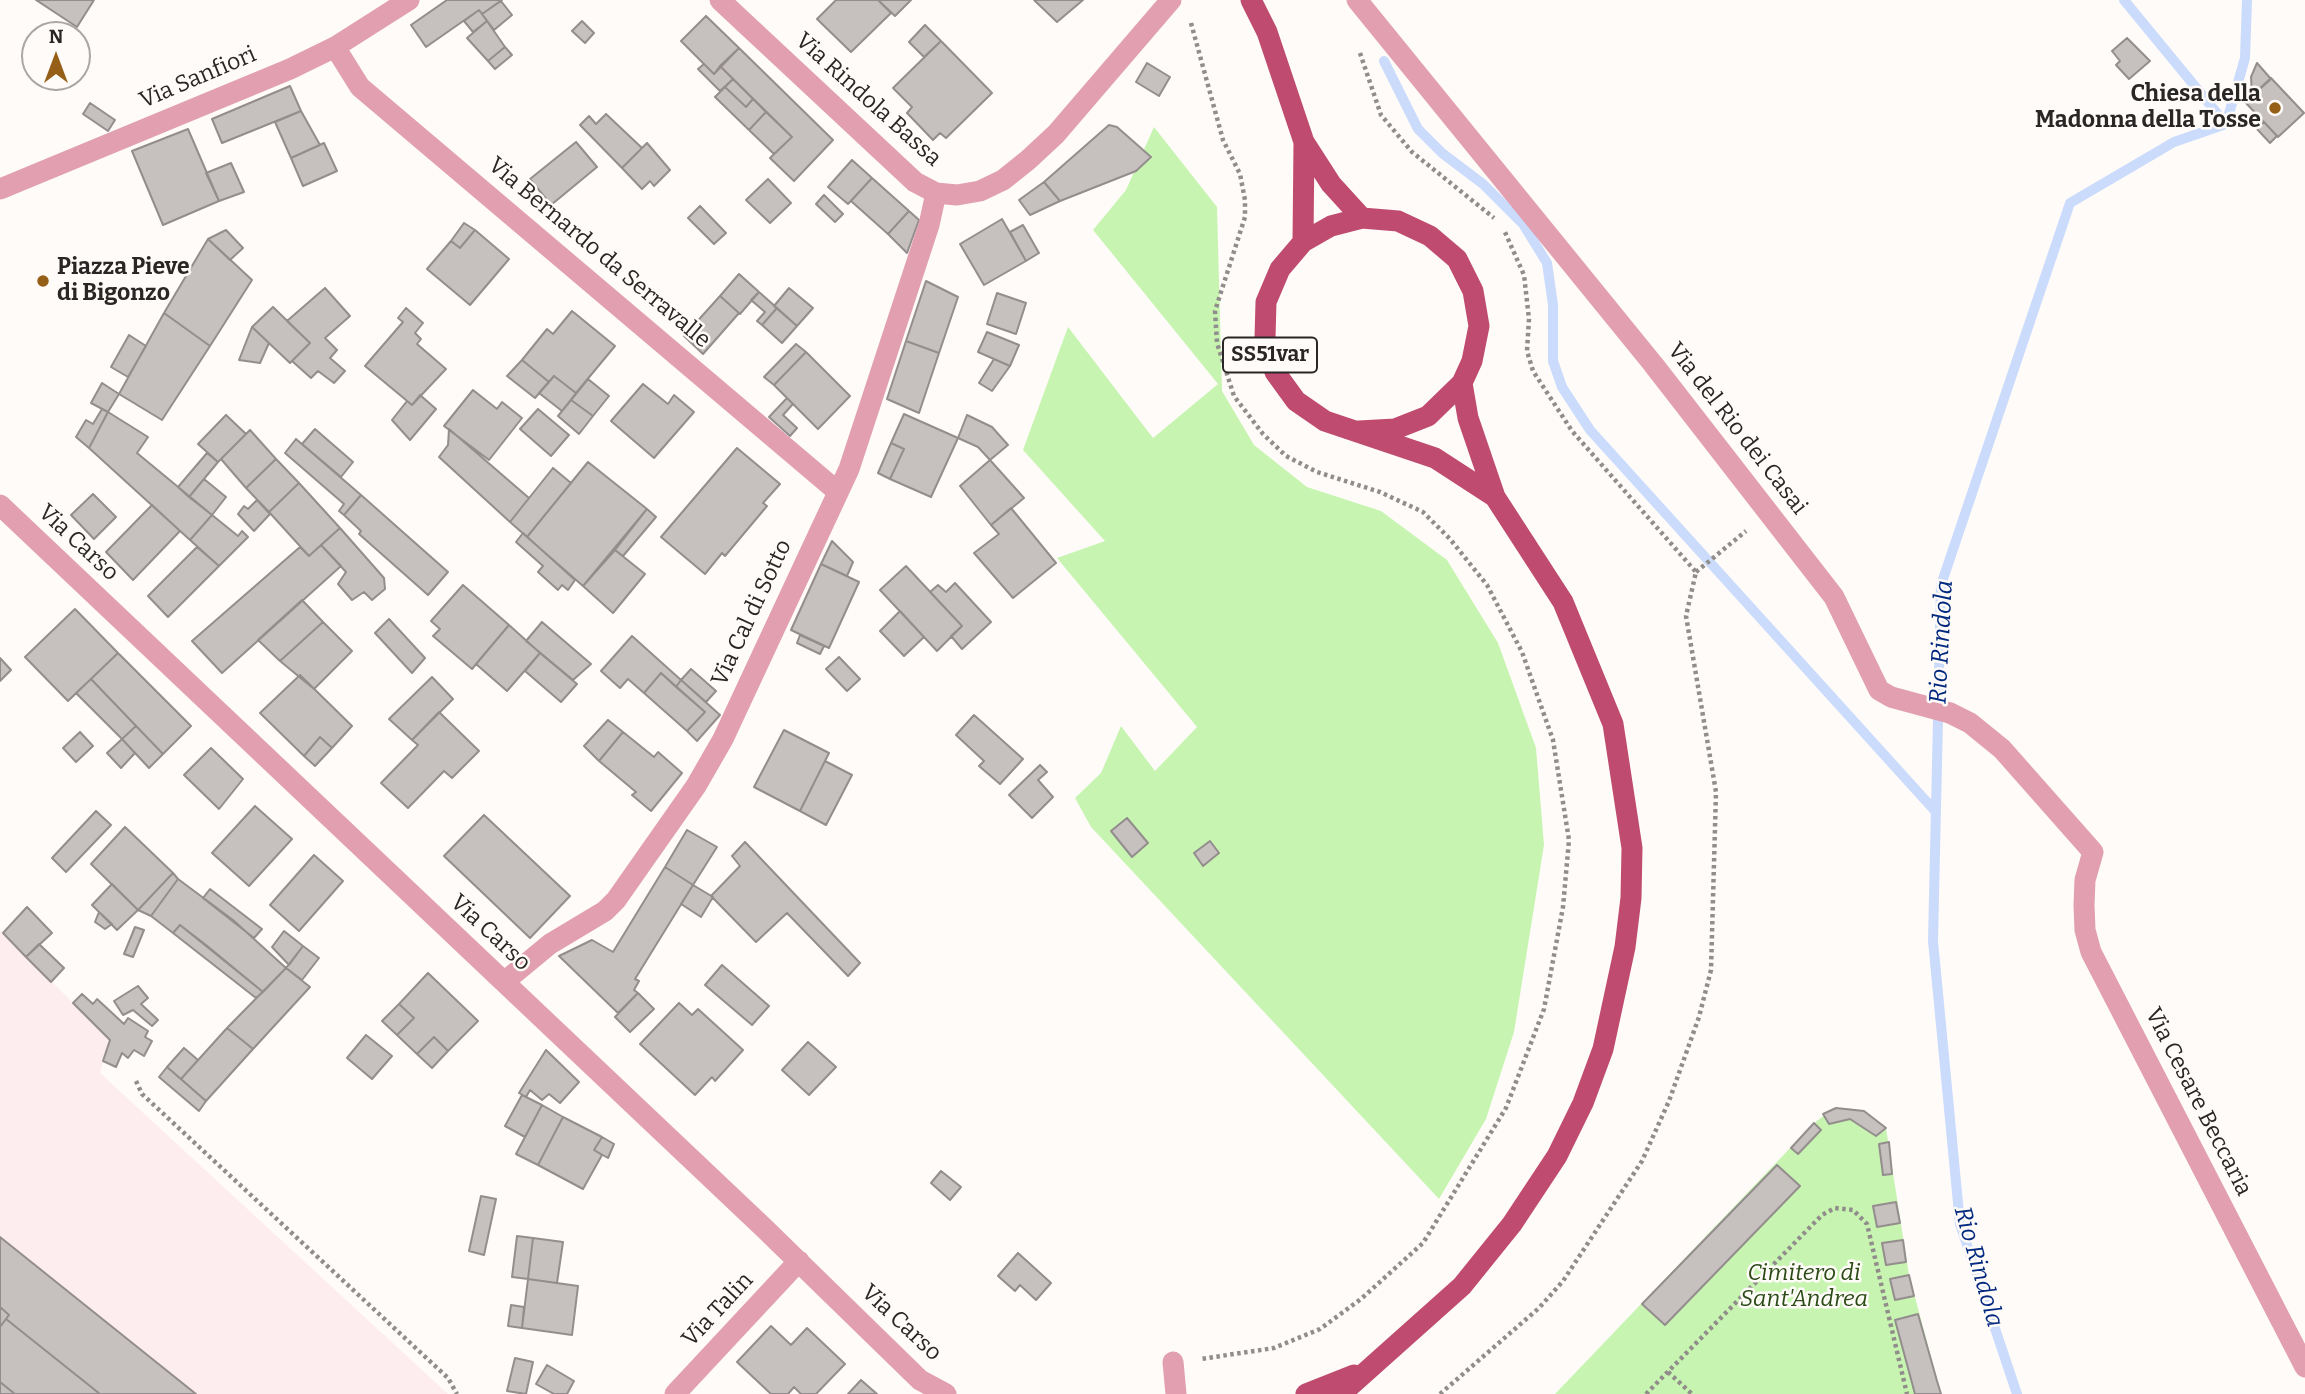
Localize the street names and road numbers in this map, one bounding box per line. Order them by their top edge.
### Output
street label: Via Rindola Bassa [789,27,947,173]
street label: Via Sanfiori [136,41,260,115]
street label: Via Bernardo da Serravalle [482,152,716,354]
road number: SS51var [1223,338,1317,372]
street label: Via del Rio dei Casai [1661,338,1813,520]
street label: Via Carso [32,499,124,587]
street label: Via Cal di Sotto [706,535,798,691]
street label: Via Carso [444,889,536,977]
street label: Via Cesare Beccaria [2139,1003,2257,1201]
street label: Via Talin [677,1267,759,1353]
street label: Via Carso [855,1279,947,1367]

